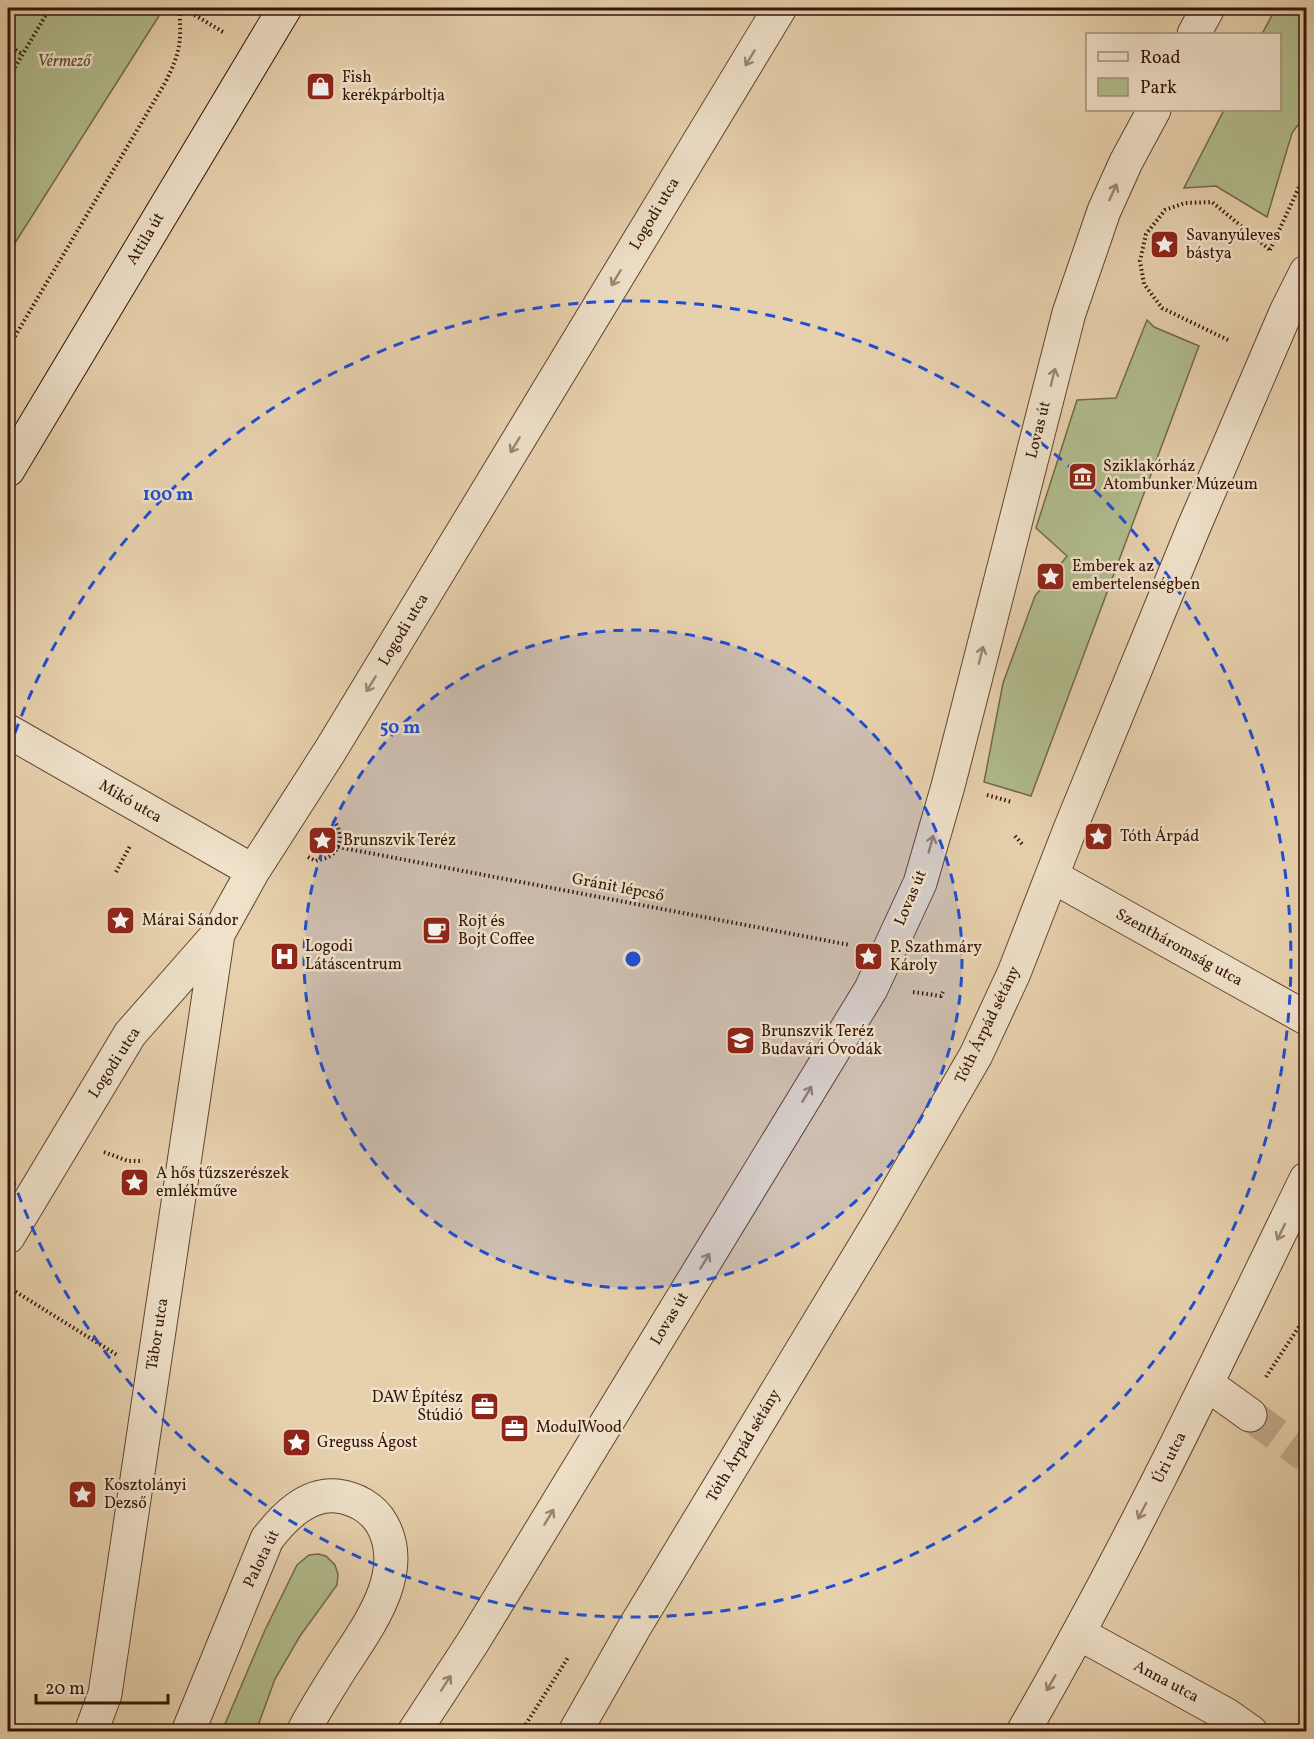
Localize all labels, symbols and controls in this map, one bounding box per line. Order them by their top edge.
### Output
legend [1086,33,1281,111]
text: Road [1140,46,1181,71]
one-way arrow [744,49,756,66]
park label: Vérmező [37,51,92,73]
place label: Fish kerékpárboltja [342,67,445,107]
shop icon: Fish kerékpárboltja [305,71,337,103]
text: Park [1140,76,1177,101]
street label: Logodi utca [625,174,685,254]
one-way arrow [1107,183,1119,201]
street label: Attila út [122,208,170,269]
place label: Savanyúleves bástya [1186,225,1280,265]
place icon: Savanyúleves bástya [1149,229,1181,261]
one-way arrow [610,269,622,286]
one-way arrow [1047,368,1059,387]
street label: Lovas út [1021,399,1057,461]
one-way arrow [509,436,521,453]
place label: Sziklakórház Atombunker Múzeum [1103,456,1258,496]
museum icon: Sziklakórház Atombunker Múzeum [1066,460,1098,492]
text: 100 m [143,483,193,508]
place label: Emberek az embertelenségben [1072,556,1200,596]
place icon: Emberek az embertelenségben [1035,560,1067,592]
street label: Logodi utca [374,590,434,670]
one-way arrow [976,646,987,665]
one-way arrow [364,675,376,692]
text: 50 m [380,716,420,741]
street label: Mikó utca [94,775,166,829]
place icon: Tóth Árpád [1083,821,1115,853]
place icon: Brunszvik Teréz [306,825,338,857]
place label: Tóth Árpád [1120,826,1199,848]
place label: Brunszvik Teréz [343,830,456,852]
one-way arrow [926,835,937,854]
street label: Lovas út [889,866,933,929]
street label: Gránit lépcső [570,868,666,908]
street label: Szentháromság utca [1111,904,1247,992]
place icon: Márai Sándor [105,905,137,937]
place label: Márai Sándor [142,910,238,932]
place label: Rojt és Bojt Coffee [458,911,535,951]
cafe icon: Rojt és Bojt Coffee [421,915,453,947]
place label: Logodi Látáscentrum [305,936,402,976]
place label: P. Szathmáry Károly [890,937,982,977]
hospital icon: Logodi Látáscentrum [268,940,300,972]
place icon: P. Szathmáry Károly [853,941,885,973]
centre of rings [623,949,643,969]
street label: Tóth Árpád sétány [950,962,1026,1087]
place label: Brunszvik Teréz Budavári Óvodák [761,1021,882,1061]
street label: Logodi utca [84,1023,146,1103]
school or university icon: Brunszvik Teréz Budavári Óvodák [724,1025,756,1057]
one-way arrow [801,1086,813,1103]
place label: A hős tűzszerészek emlékműve [156,1163,289,1203]
place icon: A hős tűzszerészek emlékműve [119,1167,151,1199]
one-way arrow [1275,1222,1286,1240]
one-way arrow [700,1253,712,1270]
street label: Lovas út [646,1288,695,1350]
street label: Tábor utca [141,1296,175,1372]
street label: Tóth Árpád sétány [702,1385,787,1507]
place label: DAW Építész Stúdió [372,1387,463,1427]
office icon: DAW Építész Stúdió [468,1391,500,1423]
office icon: ModulWood [499,1412,531,1444]
place label: ModulWood [536,1417,622,1439]
place icon: Greguss Ágost [280,1427,312,1459]
street label: Úri utca [1148,1428,1192,1488]
place label: Greguss Ágost [317,1432,418,1454]
place label: Kosztolányi Dezső [104,1475,187,1515]
place icon: Kosztolányi Dezső [67,1479,99,1511]
one-way arrow [1136,1502,1148,1520]
one-way arrow [544,1509,556,1526]
street label: Palota út [239,1526,286,1592]
street label: Anna utca [1129,1656,1203,1708]
scale bar [36,1667,168,1705]
one-way arrow [1045,1674,1057,1691]
one-way arrow [440,1675,452,1691]
text: 20 m [45,1677,85,1702]

